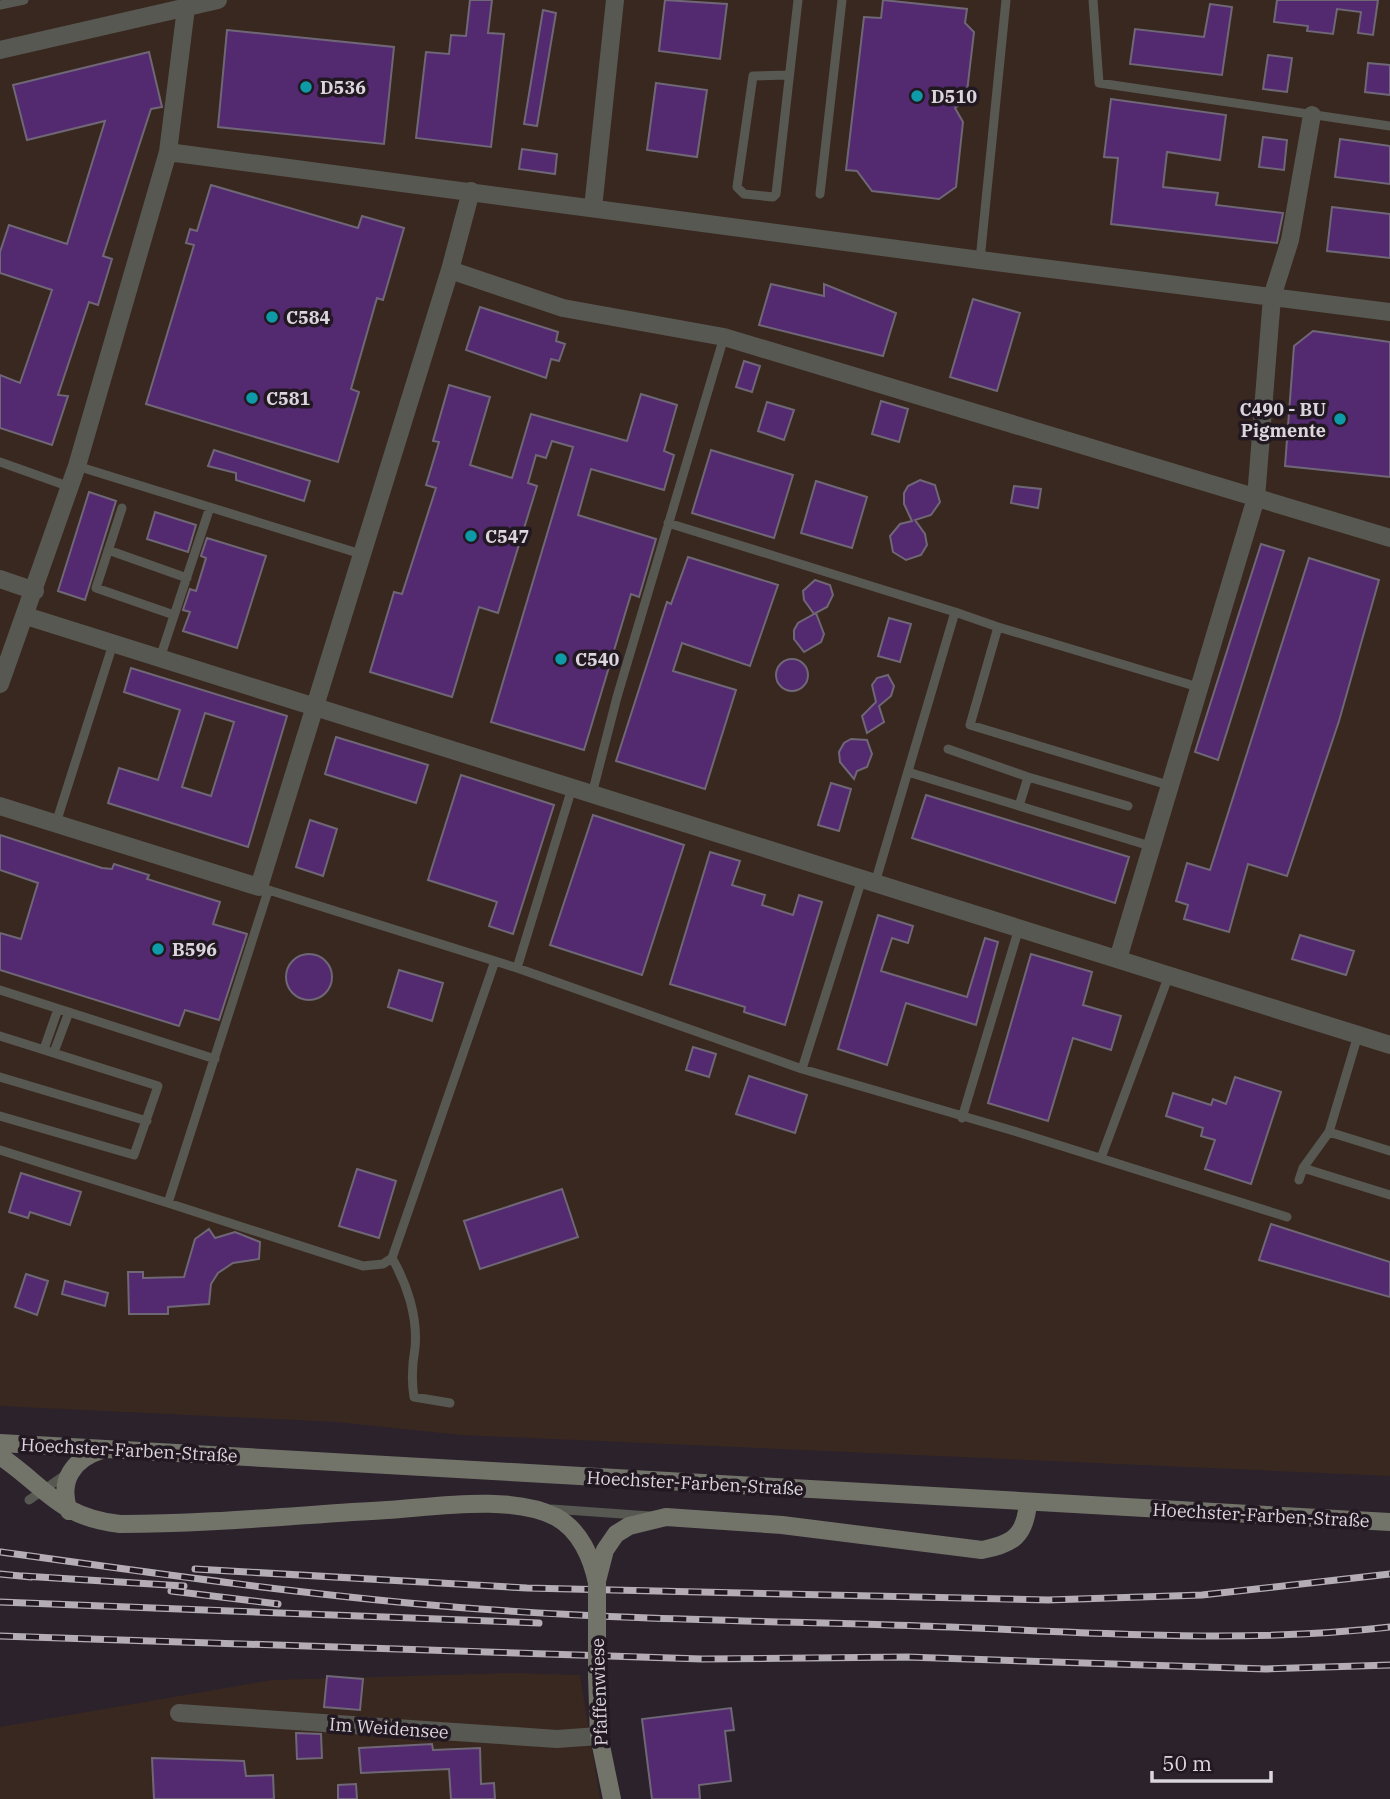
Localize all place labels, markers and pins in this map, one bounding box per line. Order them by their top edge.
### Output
place label: D536 [320,76,366,99]
marker: D536 [298,79,314,95]
place label: D510 [931,85,977,108]
marker: D510 [909,88,925,104]
place label: C584 [286,306,331,329]
marker: C584 [264,309,280,325]
place label: C581 [266,387,311,410]
marker: C581 [244,390,260,406]
place label: C490 - BU Pigmente [1240,398,1326,442]
marker: C490 - BU Pigmente [1332,411,1348,427]
place label: C547 [485,525,529,548]
marker: C547 [463,528,479,544]
place label: C540 [575,648,620,671]
marker: C540 [553,651,569,667]
place label: B596 [172,938,217,961]
marker: B596 [150,941,166,957]

